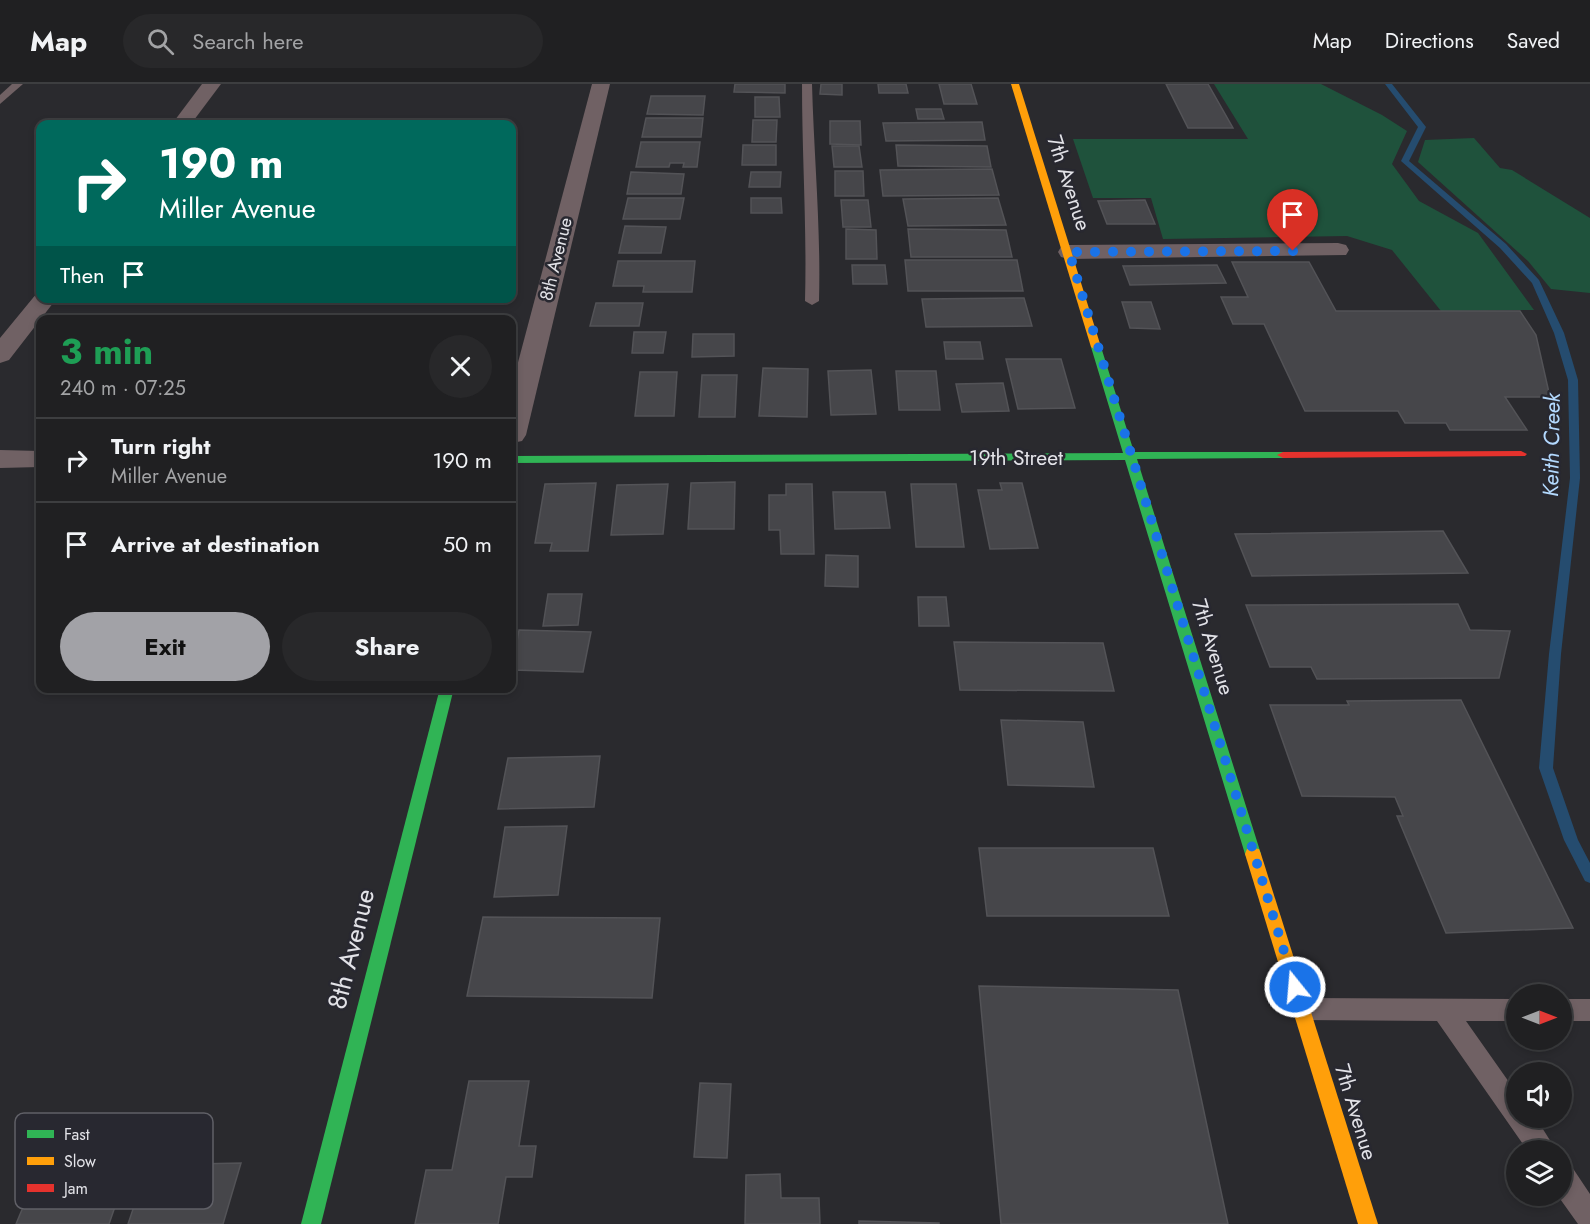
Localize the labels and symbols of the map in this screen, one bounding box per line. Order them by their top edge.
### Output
street label: 7th Avenue [1039,131,1099,235]
pin [1267,189,1318,251]
street label: 8th Avenue [533,215,579,303]
water label: Keith Creek [1534,391,1568,497]
street label: 19th Street [969,443,1063,473]
street label: 7th Avenue [1184,595,1242,699]
street label: 8th Avenue [318,885,384,1013]
position arrow [1263,955,1327,1019]
north arrow [1506,984,1572,1050]
street label: 7th Avenue [1327,1060,1385,1164]
legend [15,1113,213,1209]
text: Fast [64,1123,90,1146]
text: Slow [64,1150,96,1173]
text: Jam [62,1177,88,1200]

